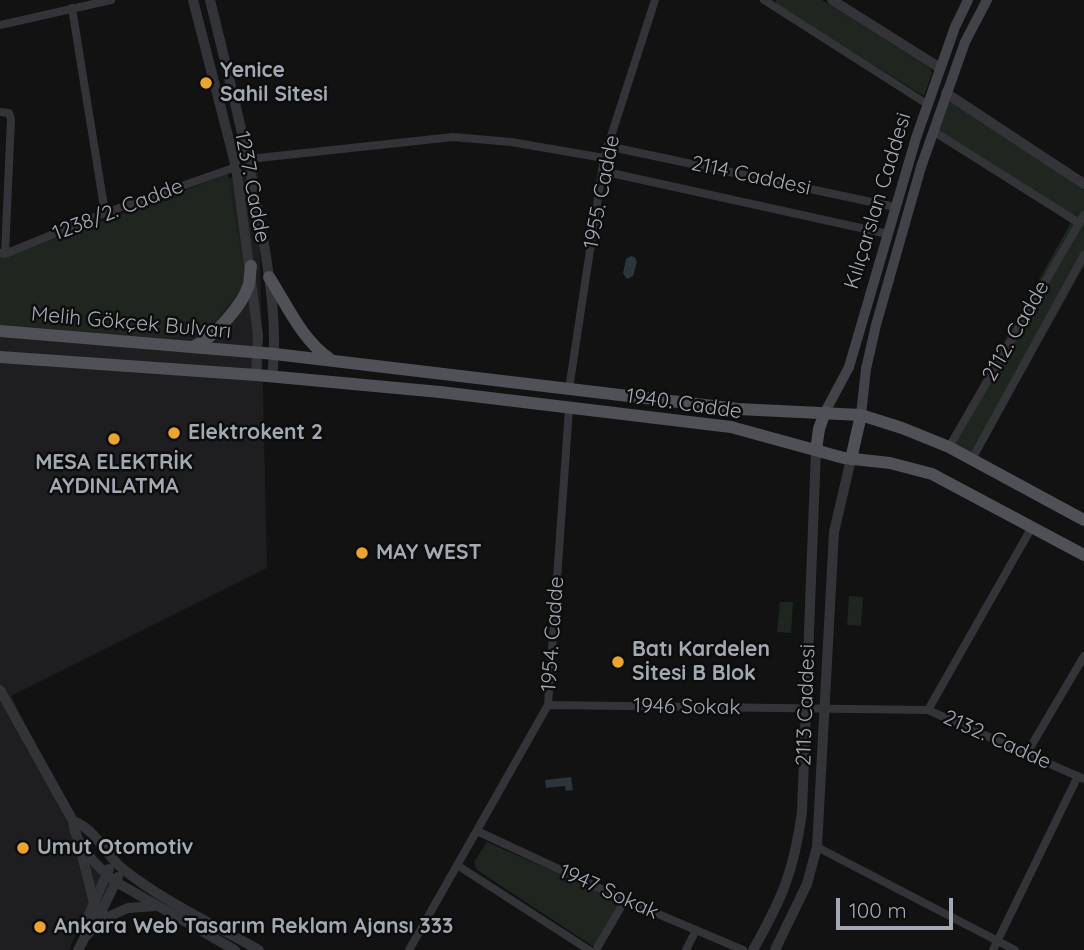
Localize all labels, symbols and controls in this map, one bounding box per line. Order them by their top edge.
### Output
place label: Yenice Sahil Sitesi [220,58,328,108]
marker: Yenice Sahil Sitesi [198,75,214,91]
street label: Kılıçarslan Caddesi [839,110,917,292]
street label: 1237. Cadde [229,129,275,245]
street label: 1955. Cadde [579,133,625,251]
street label: 2114 Caddesi [689,151,813,201]
street label: 1238/2. Cadde [49,174,187,246]
street label: 2112. Cadde [977,276,1055,386]
street label: Melih Gökçek Bulvarı [30,302,232,344]
street label: 1940. Cadde [625,383,743,425]
place label: Elektrokent 2 [188,420,323,446]
marker: Elektrokent 2 [166,425,182,441]
marker: MESA ELEKTRİK AYDINLATMA [106,431,122,447]
place label: MESA ELEKTRİK AYDINLATMA [35,450,193,500]
place label: MAY WEST [376,540,482,566]
marker: MAY WEST [354,545,370,561]
street label: 1954. Cadde [536,576,570,692]
place label: Batı Kardelen Sİtesi B Blok [632,637,770,687]
street label: 2113 Caddesi [791,644,821,766]
marker: Batı Kardelen Sİtesi B Blok [610,654,626,670]
street label: 1946 Sokak [633,693,741,721]
street label: 2132. Cadde [939,705,1055,775]
place label: Umut Otomotiv [37,835,193,861]
marker: Umut Otomotiv [15,840,31,856]
street label: 1947 Sokak [555,859,663,925]
scale bar [839,884,956,928]
text: 100 m [849,897,907,923]
place label: Ankara Web Tasarım Reklam Ajansı 333 [54,914,453,940]
marker: Ankara Web Tasarım Reklam Ajansı 333 [32,919,48,935]

